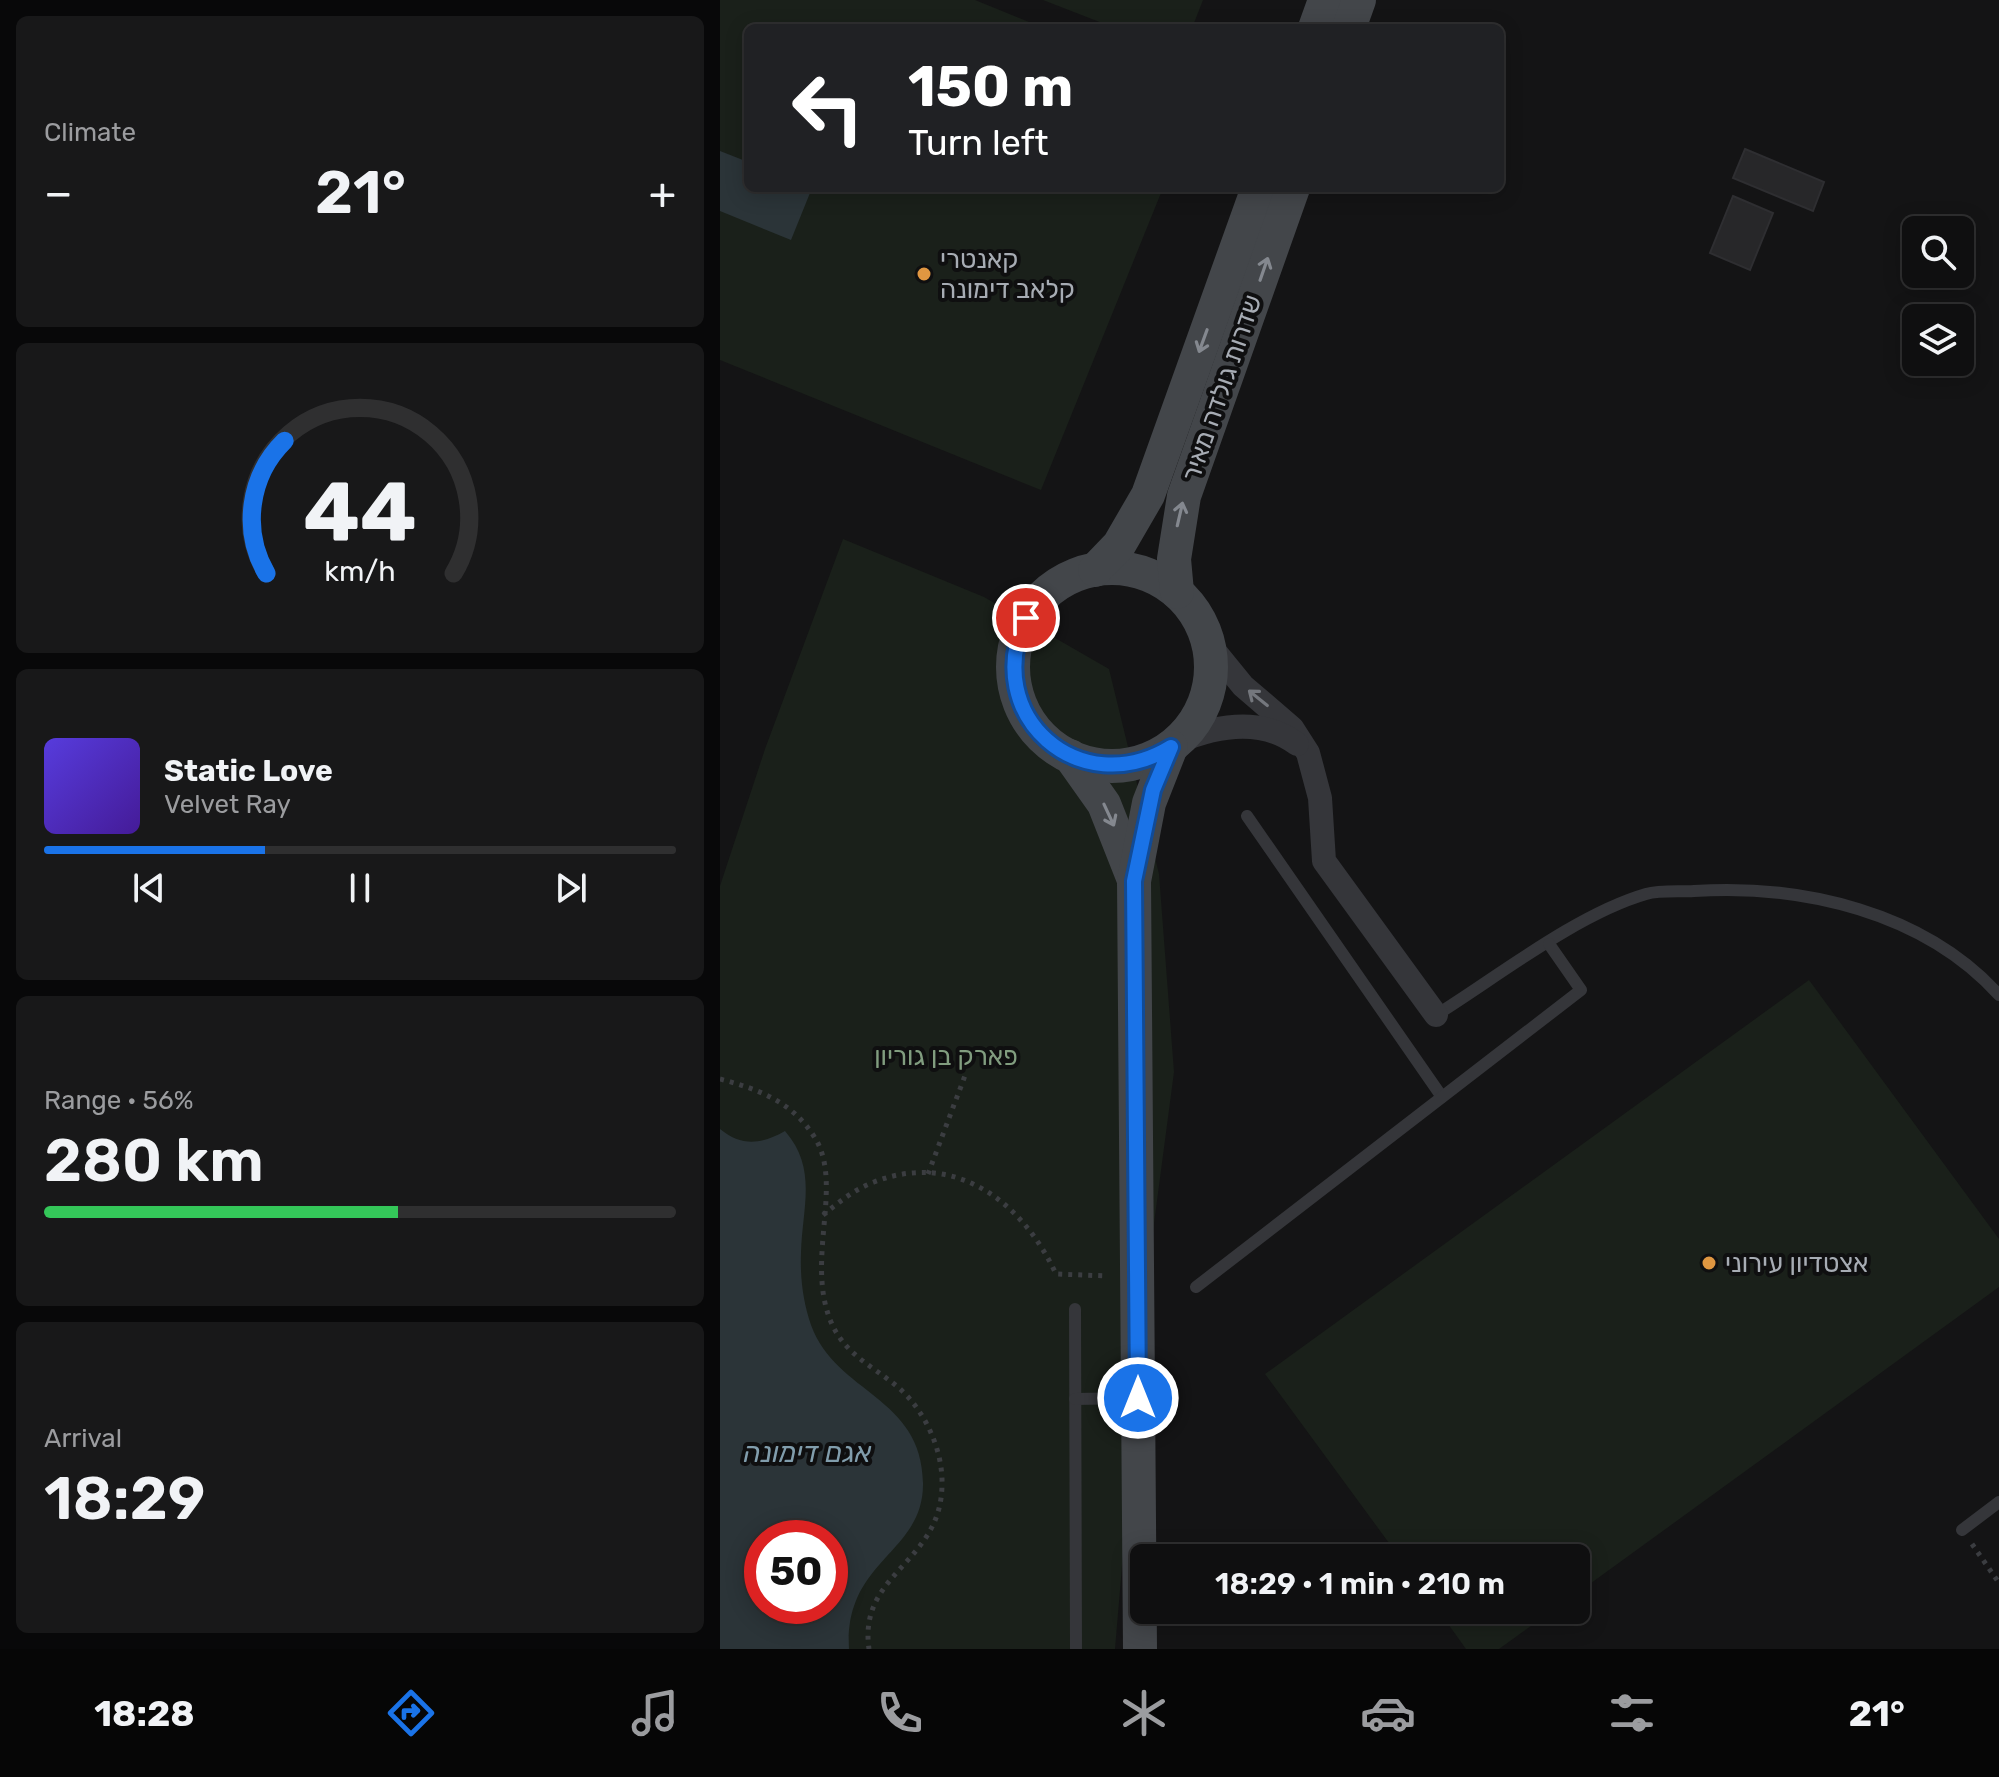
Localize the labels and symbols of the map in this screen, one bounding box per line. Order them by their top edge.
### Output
place label: קאנטרי קלאב דימונה [940,244,1075,305]
one-way arrow [1258,256,1273,281]
marker: קאנטרי קלאב דימונה [915,265,933,283]
street label: שדרות גולדה מאיר [1176,291,1268,485]
one-way arrow [1195,328,1209,352]
one-way arrow [1173,502,1188,528]
pin [992,584,1060,652]
one-way arrow [1248,689,1269,707]
one-way arrow [1102,802,1117,826]
park label: פארק בן גוריון [874,1041,1018,1072]
place label: אצטדיון עירוני [1725,1248,1868,1279]
marker: אצטדיון עירוני [1700,1254,1718,1272]
position arrow [1096,1356,1180,1440]
water label: אגם דימונה [743,1436,872,1469]
speed limit sign: 50 [744,1520,848,1624]

